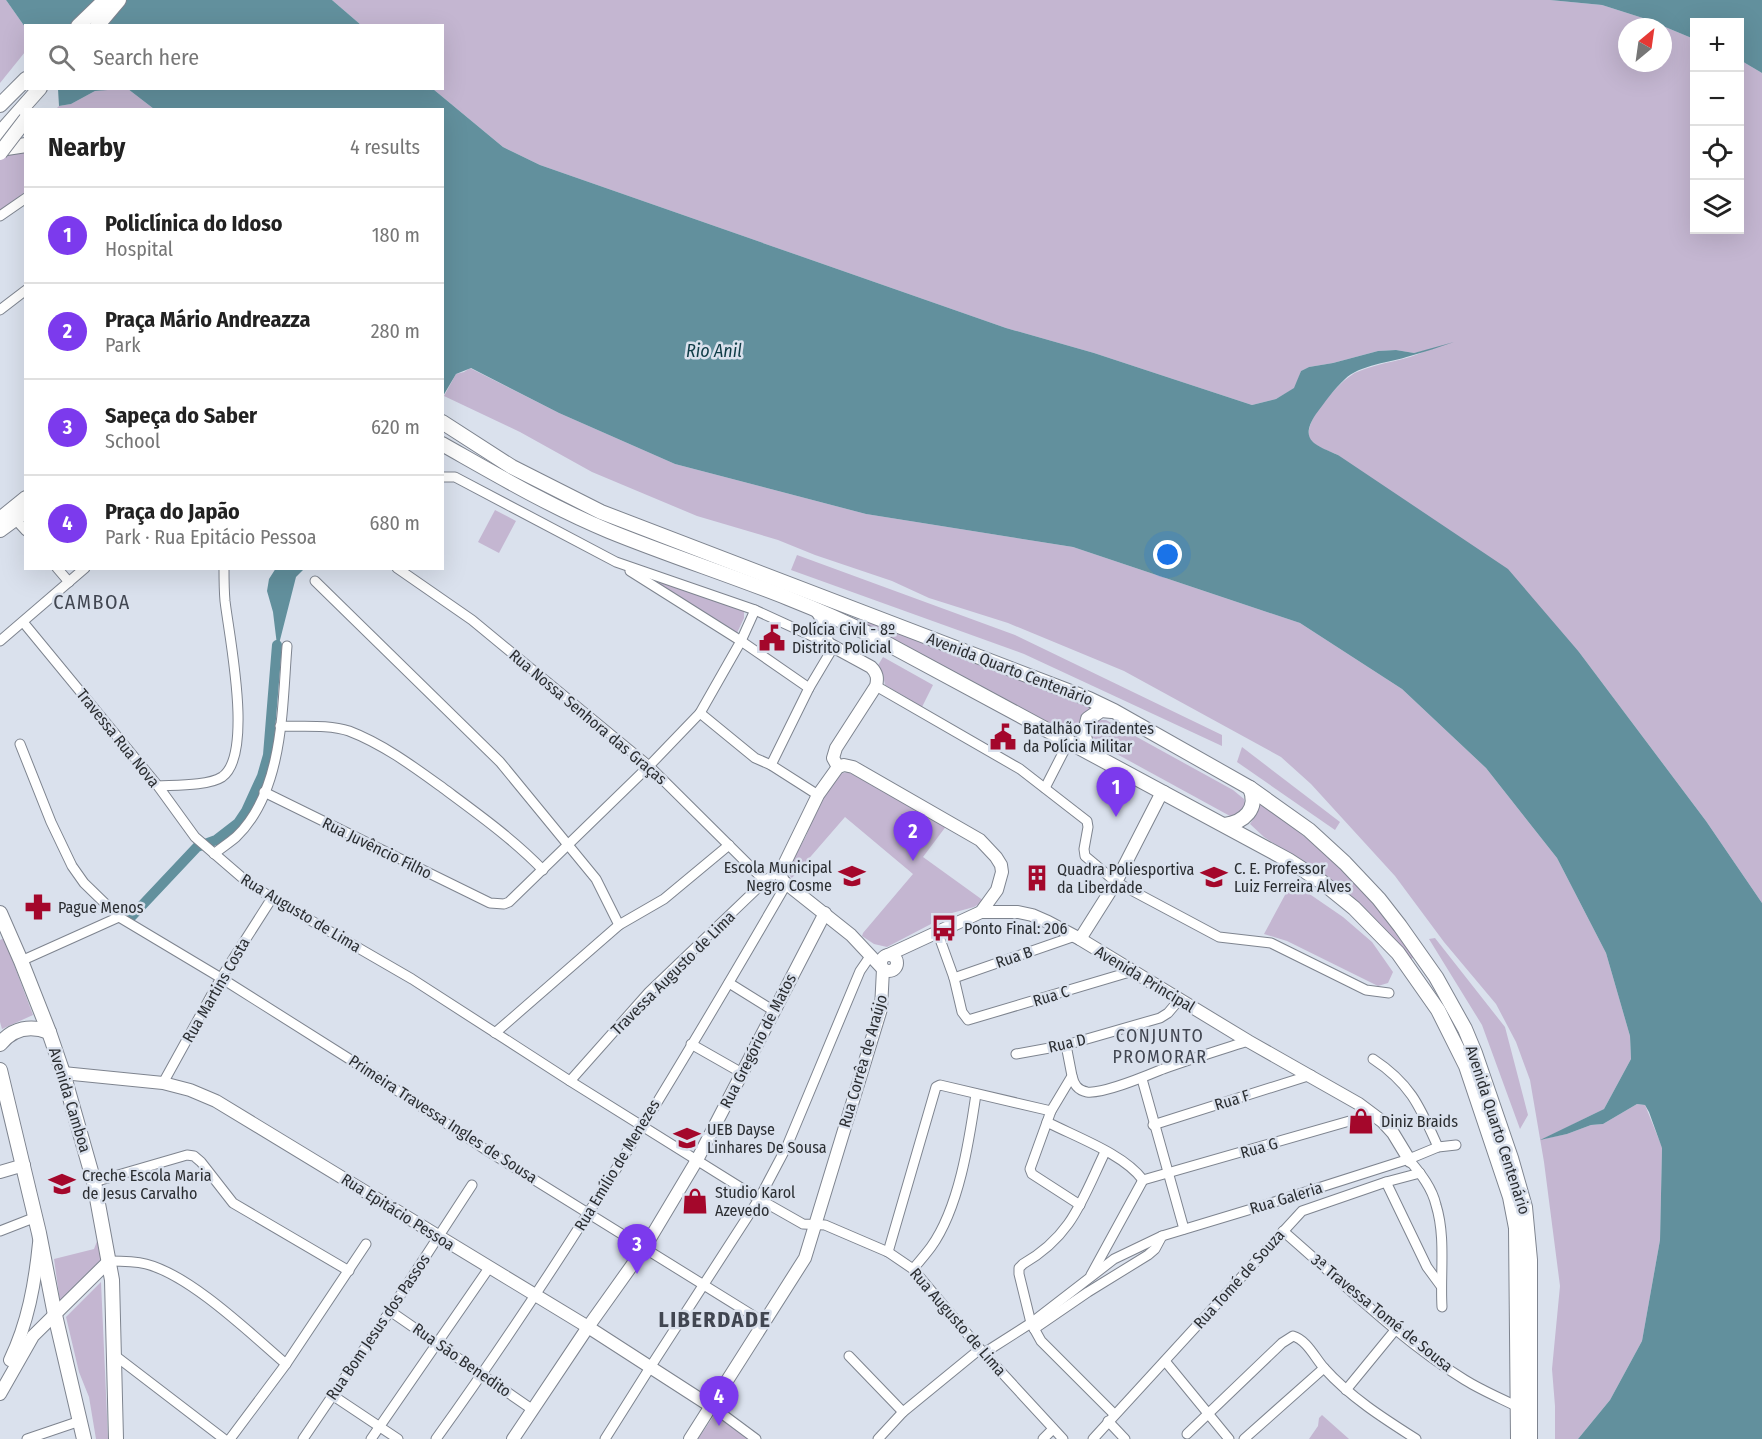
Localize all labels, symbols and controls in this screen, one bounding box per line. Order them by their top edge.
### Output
north arrow [1618,18,1672,72]
map controls [1690,18,1744,234]
button: + [1690,18,1744,72]
search box [24,24,444,90]
icon: search [45,41,78,74]
text: Search here [93,44,199,71]
button: − [1690,72,1744,126]
button: locate [1690,126,1744,180]
text: Nearby [48,132,125,163]
text: 4 results [350,135,420,159]
button: layers [1690,180,1744,234]
text: Policlínica do Idoso [105,210,283,237]
text: 1 [63,223,72,247]
text: 180 m [372,223,420,247]
text: Hospital [105,237,173,261]
text: Praça Mário Andreazza [105,306,311,333]
text: 2 [63,319,72,343]
text: 280 m [371,319,420,343]
text: Park [105,333,141,357]
water label: Rio Anil [686,340,742,362]
text: Sapeça do Saber [105,402,257,429]
text: 3 [63,415,72,439]
text: 620 m [371,415,420,439]
text: School [105,429,160,453]
text: Praça do Japão [105,498,240,525]
text: 4 [62,511,73,535]
text: 680 m [370,511,420,535]
text: Park · Rua Epitácio Pessoa [105,525,317,549]
your location [1153,540,1182,569]
district label: CAMBOA [53,590,131,614]
place label: Polícia Civil - 8º Distrito Policial [792,620,895,657]
public building icon: Polícia Civil - 8º Distrito Policial [757,623,787,653]
street label: Avenida Quarto Centenário [924,629,1096,709]
street label: Rua Nossa Senhora das Graças [505,645,671,789]
street label: Travessa Rua Nova [73,685,164,791]
place label: Batalhão Tiradentes da Polícia Militar [1023,719,1154,756]
public building icon: Batalhão Tiradentes da Polícia Militar [988,722,1018,752]
pin: 1 [1096,768,1136,817]
pin: 2 [894,812,932,861]
street label: Rua Juvêncio Filho [319,813,435,883]
place label: Escola Municipal Negro Cosme [724,858,832,895]
place label: C. E. Professor Luiz Ferreira Alves [1234,859,1351,896]
place label: Quadra Poliesportiva da Liberdade [1057,860,1194,897]
school or university icon: Escola Municipal Negro Cosme [837,861,867,891]
school or university icon: C. E. Professor Luiz Ferreira Alves [1199,862,1229,892]
building icon: Quadra Poliesportiva da Liberdade [1022,863,1052,893]
street label: Rua Augusto de Lima [238,870,365,956]
pharmacy icon: Pague Menos [23,892,53,922]
place label: Pague Menos [58,898,144,917]
street label: Travessa Augusto de Lima [607,907,739,1039]
bus stop icon: Ponto Final: 206 [929,913,959,943]
place label: Ponto Final: 206 [964,919,1067,938]
street label: Rua Martins Costa [178,934,254,1046]
street label: Rua B [993,942,1035,972]
street label: Avenida Principal [1092,942,1198,1016]
street label: Rua Gregório de Matos [716,971,800,1111]
street label: Rua C [1031,982,1071,1010]
street label: Rua Corrêa de Araújo [835,992,891,1130]
district label: CONJUNTO PROMORAR [1112,1025,1208,1068]
street label: Rua D [1046,1029,1088,1057]
street label: Avenida Quarto Centenário [1462,1043,1534,1217]
street label: Avenida Camboa [45,1045,95,1155]
street label: Primeira Travessa Ingles de Sousa [345,1051,541,1187]
street label: Rua F [1212,1086,1252,1114]
street label: Rua Emílio de Menezes [570,1096,664,1234]
shop icon: Diniz Braids [1346,1106,1376,1136]
place label: Diniz Braids [1381,1112,1458,1131]
place label: UEB Dayse Linhares De Sousa [707,1120,827,1157]
school or university icon: UEB Dayse Linhares De Sousa [672,1123,702,1153]
street label: Rua G [1238,1134,1280,1162]
place label: Creche Escola Maria de Jesus Carvalho [82,1166,212,1203]
school or university icon: Creche Escola Maria de Jesus Carvalho [47,1169,77,1199]
street label: Rua Epitácio Pessoa [338,1169,458,1255]
street label: Rua Galeria [1247,1178,1325,1218]
place label: Studio Karol Azevedo [715,1183,795,1220]
shop icon: Studio Karol Azevedo [680,1186,710,1216]
pin: 3 [618,1224,656,1274]
street label: Rua Tomé de Souza [1190,1226,1288,1332]
street label: Rua Bom Jesus dos Passos [322,1250,434,1403]
street label: 3ª Travessa Tomé de Sousa [1308,1250,1457,1376]
street label: Rua Augusto de Lima [906,1264,1010,1380]
district label: LIBERDADE [658,1306,772,1333]
street label: Rua São Benedito [409,1319,515,1401]
pin: 4 [700,1376,738,1426]

